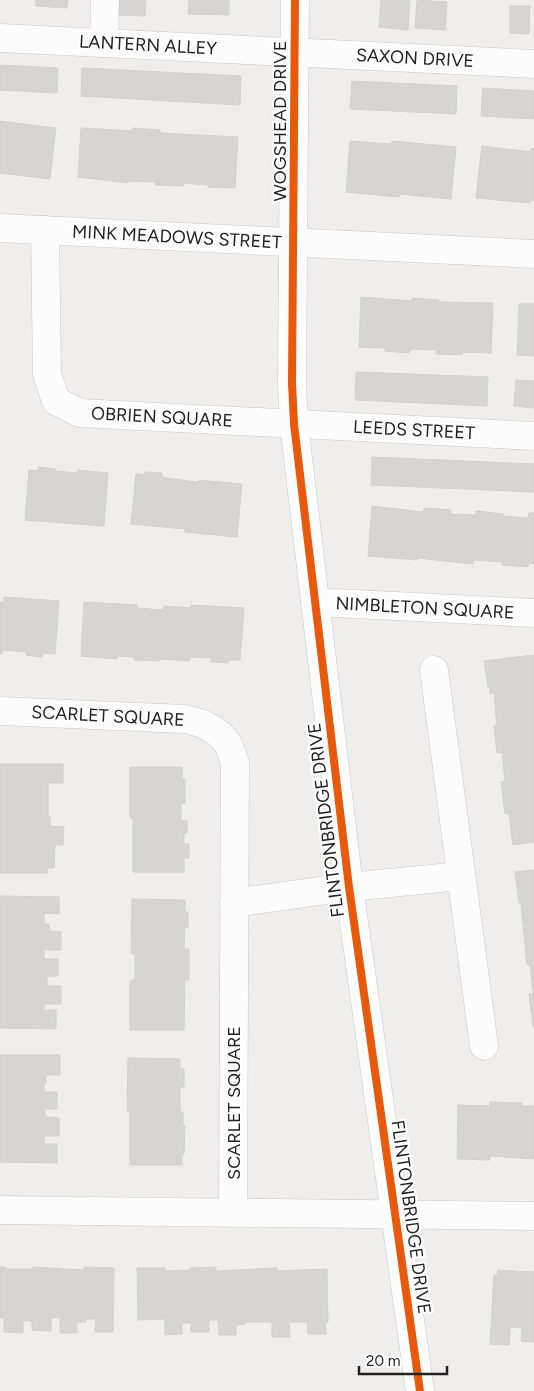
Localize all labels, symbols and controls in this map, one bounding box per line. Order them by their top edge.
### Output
street label: LANTERN ALLEY [78,30,218,60]
street label: WOGSHEAD DRIVE [269,41,291,201]
street label: SAXON DRIVE [355,44,475,72]
street label: MINK MEADOWS STREET [72,221,282,253]
street label: OBRIEN SQUARE [90,402,234,432]
street label: LEEDS STREET [352,416,476,444]
street label: NIMBLETON SQUARE [335,592,515,624]
street label: SCARLET SQUARE [31,701,185,731]
street label: FLINTONBRIDGE DRIVE [303,722,349,918]
street label: SCARLET SQUARE [223,1026,245,1180]
street label: FLINTONBRIDGE DRIVE [386,1119,436,1315]
scale bar [359,1344,446,1376]
text: 20 m [366,1352,400,1370]

